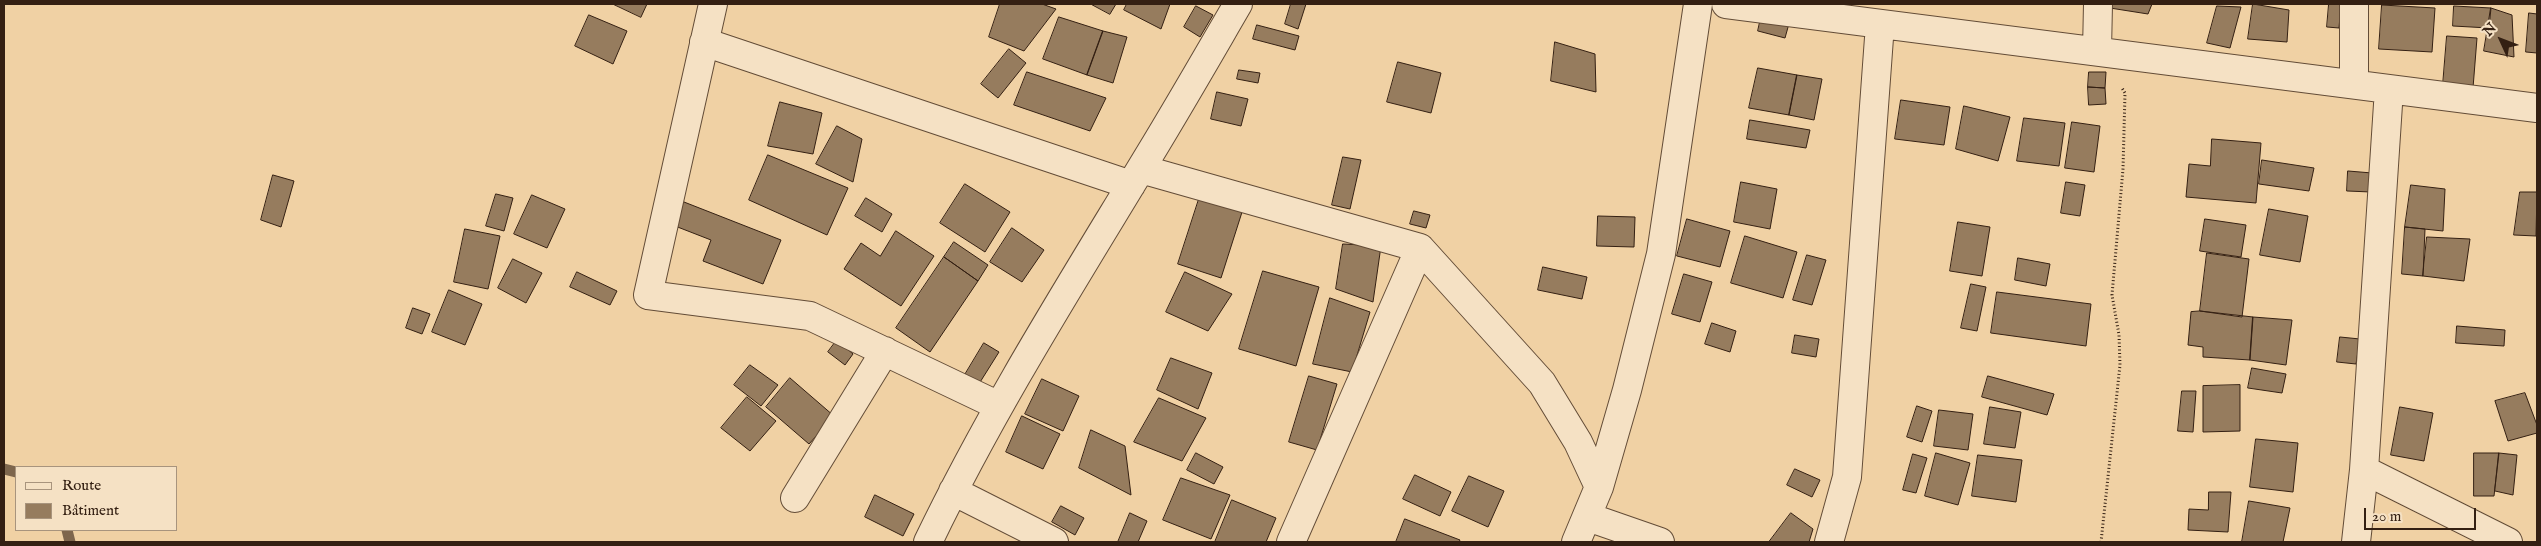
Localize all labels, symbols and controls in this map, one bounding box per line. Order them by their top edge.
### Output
north arrow [2476,15,2526,65]
text: N [2479,19,2501,40]
legend [15,466,178,531]
text: Route [62,476,101,495]
scale bar [2366,498,2478,530]
text: Bâtiment [62,501,119,520]
text: 20 m [2372,507,2401,526]

